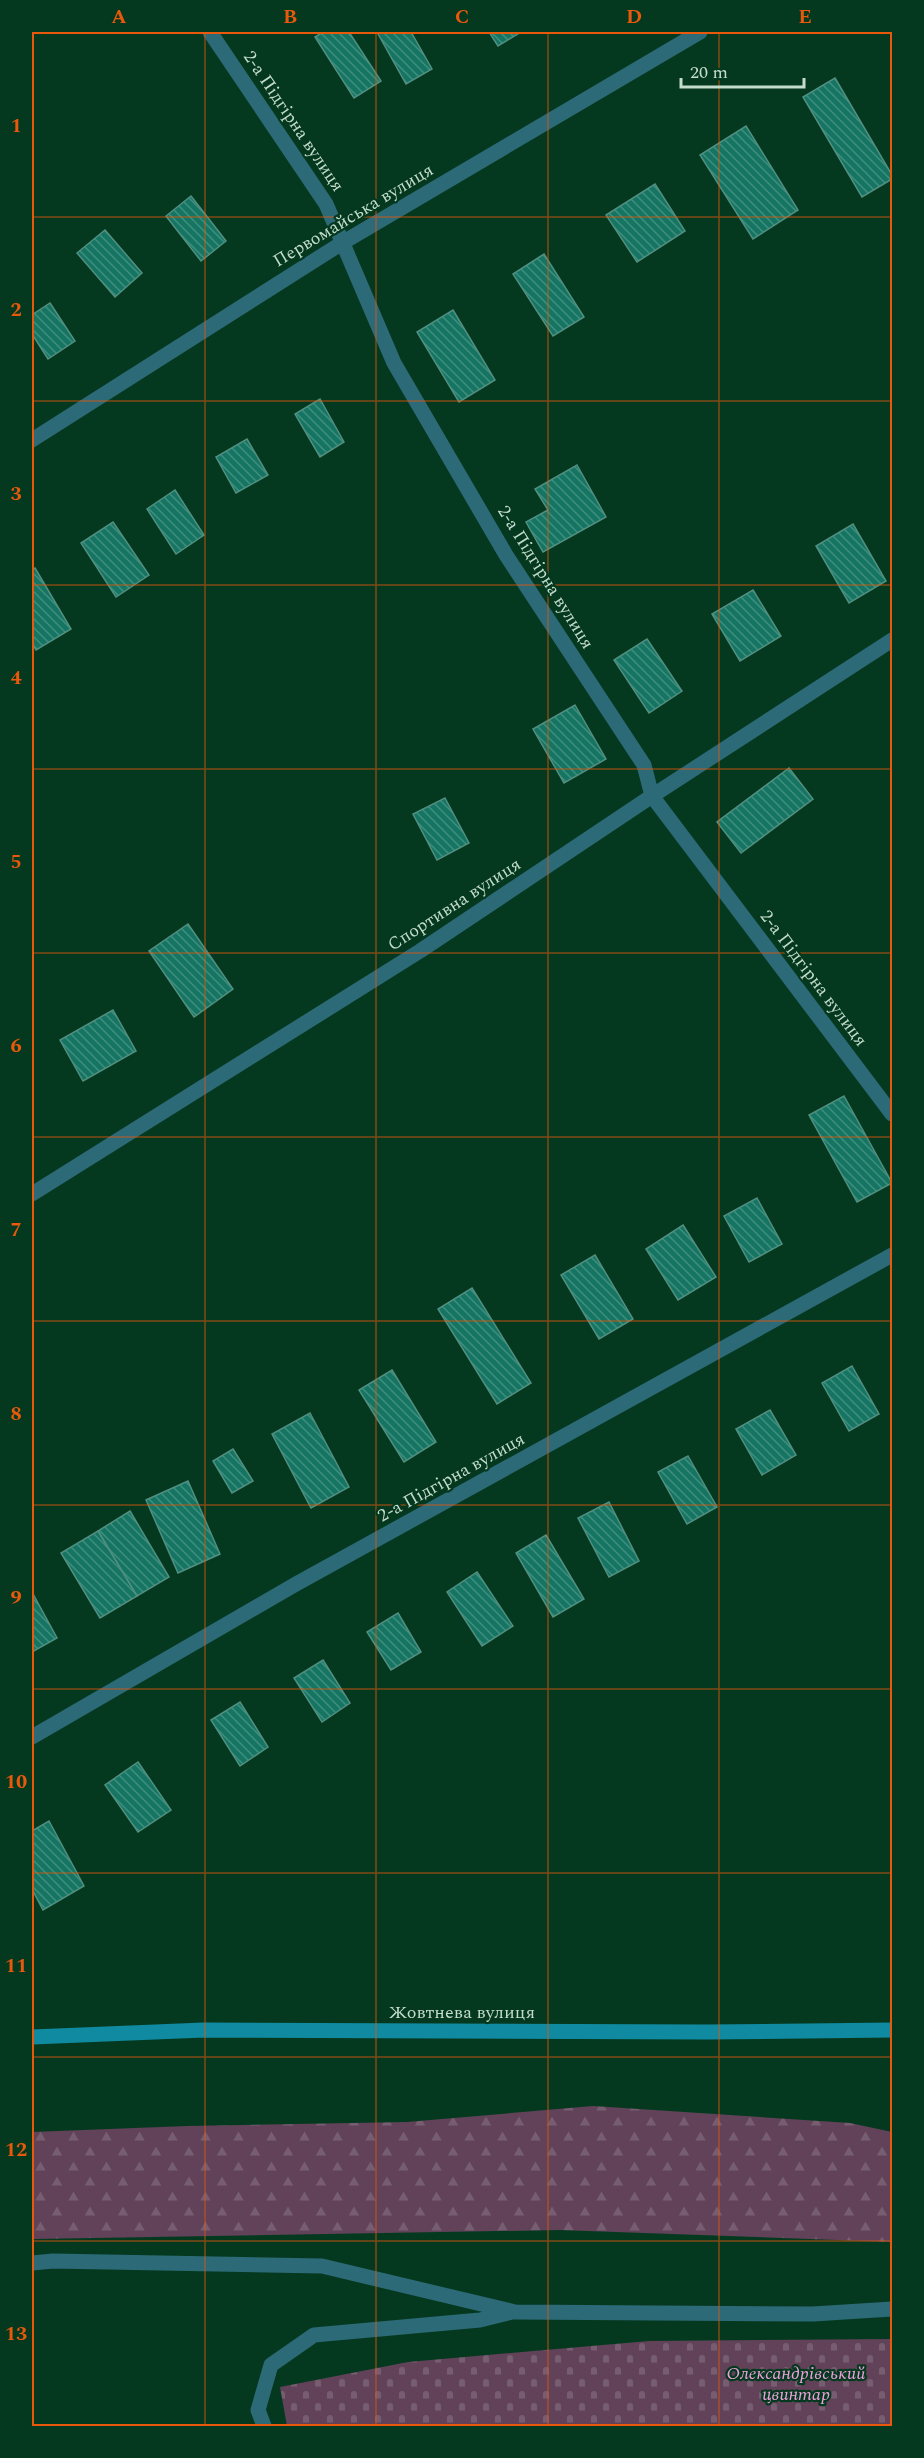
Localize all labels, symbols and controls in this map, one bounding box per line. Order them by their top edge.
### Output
text: A [111,2,127,32]
text: B [283,2,297,32]
text: C [455,2,469,32]
text: D [626,2,642,32]
text: E [798,2,812,32]
street label: 2-а Підгірна вулиця [236,45,351,197]
scale bar [681,51,804,89]
text: 20 m [690,59,728,86]
text: 1 [10,111,22,141]
street label: Первомайська вулиця [268,157,439,274]
text: 2 [10,295,22,325]
text: 3 [10,479,22,509]
street label: 2-а Підгірна вулиця [490,500,601,654]
text: 4 [10,663,22,693]
text: 5 [10,847,22,877]
street label: Спортивна вулиця [382,851,526,958]
street label: 2-а Підгірна вулиця [753,904,874,1052]
text: 6 [10,1031,22,1061]
text: 7 [10,1215,22,1245]
text: 8 [10,1399,22,1429]
street label: 2-а Підгірна вулиця [373,1426,530,1529]
text: 9 [10,1583,22,1613]
text: 10 [5,1767,27,1797]
text: 11 [5,1951,27,1981]
street label: Жовтнева вулиця [389,1999,535,2026]
text: 12 [5,2135,27,2165]
text: 13 [5,2319,27,2349]
park label: Олександрівський цвинтар [727,2360,866,2408]

